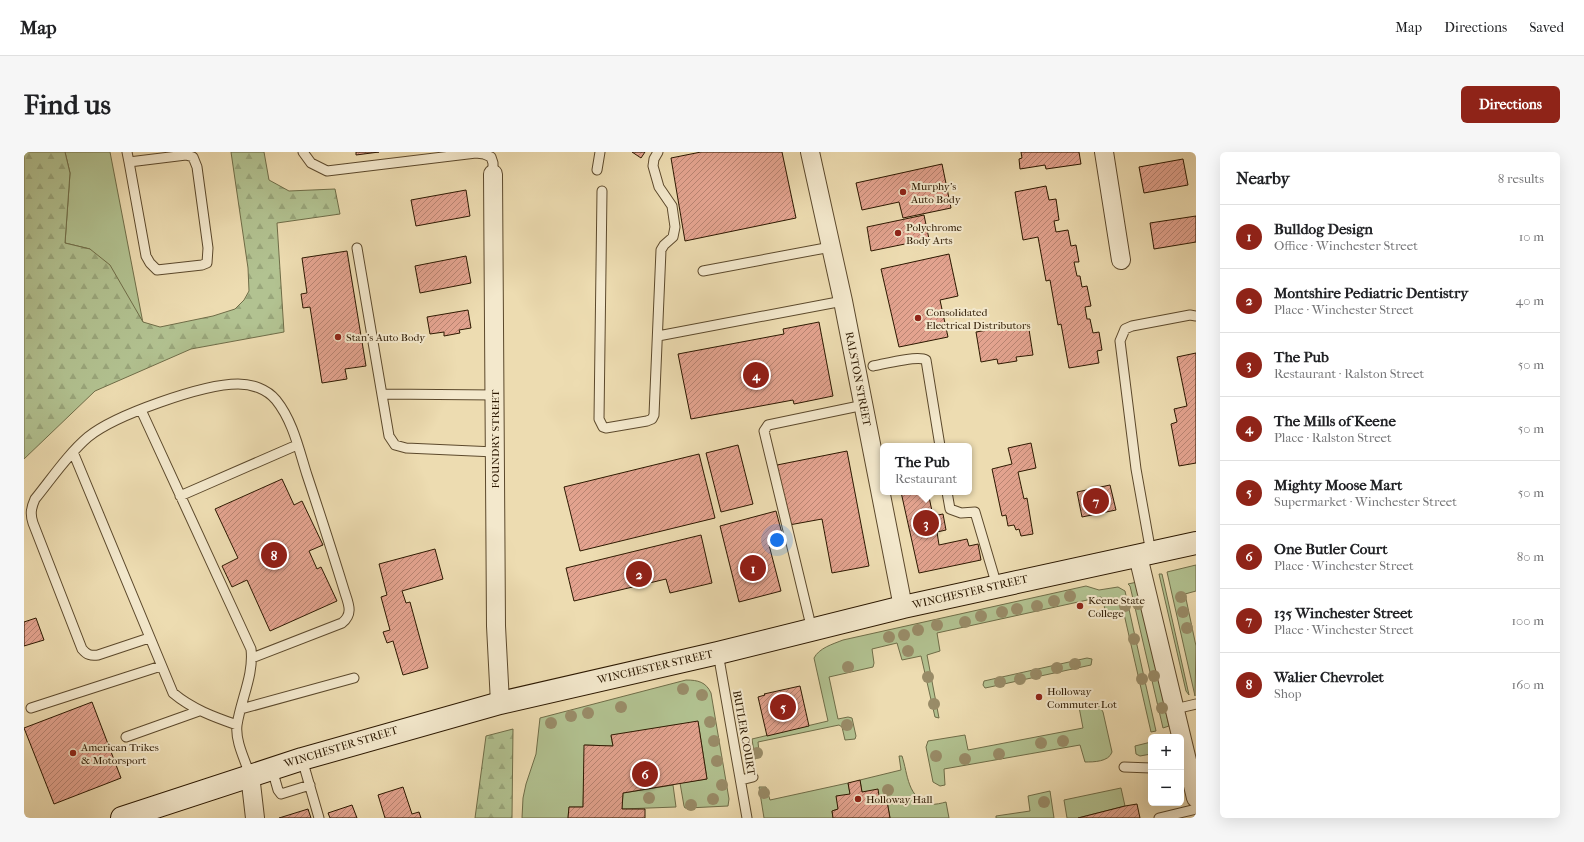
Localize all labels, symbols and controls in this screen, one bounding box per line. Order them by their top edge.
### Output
text: Map [20,17,56,39]
text: Map [1395,19,1422,36]
text: Directions [1444,19,1507,36]
text: Saved [1529,19,1564,36]
button: Directions [1461,86,1560,123]
text: Find us [24,88,111,121]
text: Nearby [1236,168,1290,188]
text: 8 results [1498,171,1544,186]
place label: Murphy's Auto Body [910,180,962,206]
marker: Murphy's Auto Body [898,187,908,197]
text: Bulldog Design [1274,220,1373,238]
place label: Polychrome Body Arts [906,221,963,247]
marker: Polychrome Body Arts [893,228,903,238]
text: 1 [1247,229,1251,244]
text: 10 m [1519,229,1544,244]
text: Office · Winchester Street [1274,238,1418,253]
text: Montshire Pediatric Dentistry [1274,284,1468,302]
text: 2 [1246,293,1252,308]
text: 40 m [1516,293,1544,308]
text: Place · Winchester Street [1274,302,1414,317]
place label: Consolidated Electrical Distributors [926,306,1031,332]
marker: Consolidated Electrical Distributors [913,313,923,323]
place label: Stan's Auto Body [346,331,426,344]
street label: RALSTON STREET [842,331,874,428]
marker: Stan's Auto Body [333,332,343,342]
text: The Pub [1274,348,1329,366]
text: 3 [1246,357,1252,372]
text: 50 m [1518,357,1544,372]
pin: 4 [743,360,769,390]
text: Restaurant · Ralston Street [1274,366,1424,381]
street label: FOUNDRY STREET [489,389,502,488]
text: The Mills of Keene [1274,412,1396,430]
text: 4 [1245,421,1253,436]
text: 50 m [1518,421,1544,436]
text: Place · Ralston Street [1274,430,1392,445]
popup [880,443,972,495]
text: The Pub [895,453,950,471]
text: Restaurant [895,471,957,486]
text: Mighty Moose Mart [1274,476,1402,494]
text: 5 [1246,485,1252,500]
text: 50 m [1518,485,1544,500]
pin: 7 [1083,486,1109,516]
text: Supermarket · Winchester Street [1274,494,1457,509]
pin: 3 [913,508,939,538]
your location [767,530,787,550]
pin: 8 [261,540,287,570]
text: One Butler Court [1274,540,1388,558]
text: 6 [1245,549,1253,564]
text: 80 m [1517,549,1544,564]
pin: 1 [740,553,766,583]
text: Place · Winchester Street [1274,558,1414,573]
pin: 2 [626,559,652,589]
street label: WINCHESTER STREET [910,572,1030,612]
place label: Keene State College [1088,594,1145,620]
marker: Keene State College [1075,601,1085,611]
text: 135 Winchester Street [1274,604,1413,622]
text: 7 [1246,613,1252,628]
text: 100 m [1511,613,1544,628]
text: Place · Winchester Street [1274,622,1414,637]
street label: WINCHESTER STREET [595,647,715,687]
text: Walier Chevrolet [1274,668,1384,686]
text: 8 [1246,677,1252,692]
text: 160 m [1512,677,1544,692]
place label: Holloway Commuter Lot [1047,685,1117,711]
text: Shop [1274,686,1302,701]
street label: BUTLER COURT [730,689,758,777]
pin: 5 [770,692,796,722]
marker: Holloway Commuter Lot [1034,692,1044,702]
street label: WINCHESTER STREET [282,723,400,771]
map controls [1148,734,1184,806]
button: + [1148,734,1184,770]
place label: American Trikes & Motorsport [80,741,159,767]
marker: American Trikes & Motorsport [68,748,78,758]
pin: 6 [632,759,658,789]
button: − [1148,770,1184,806]
place label: Holloway Hall [866,793,932,806]
marker: Holloway Hall [853,794,863,804]

